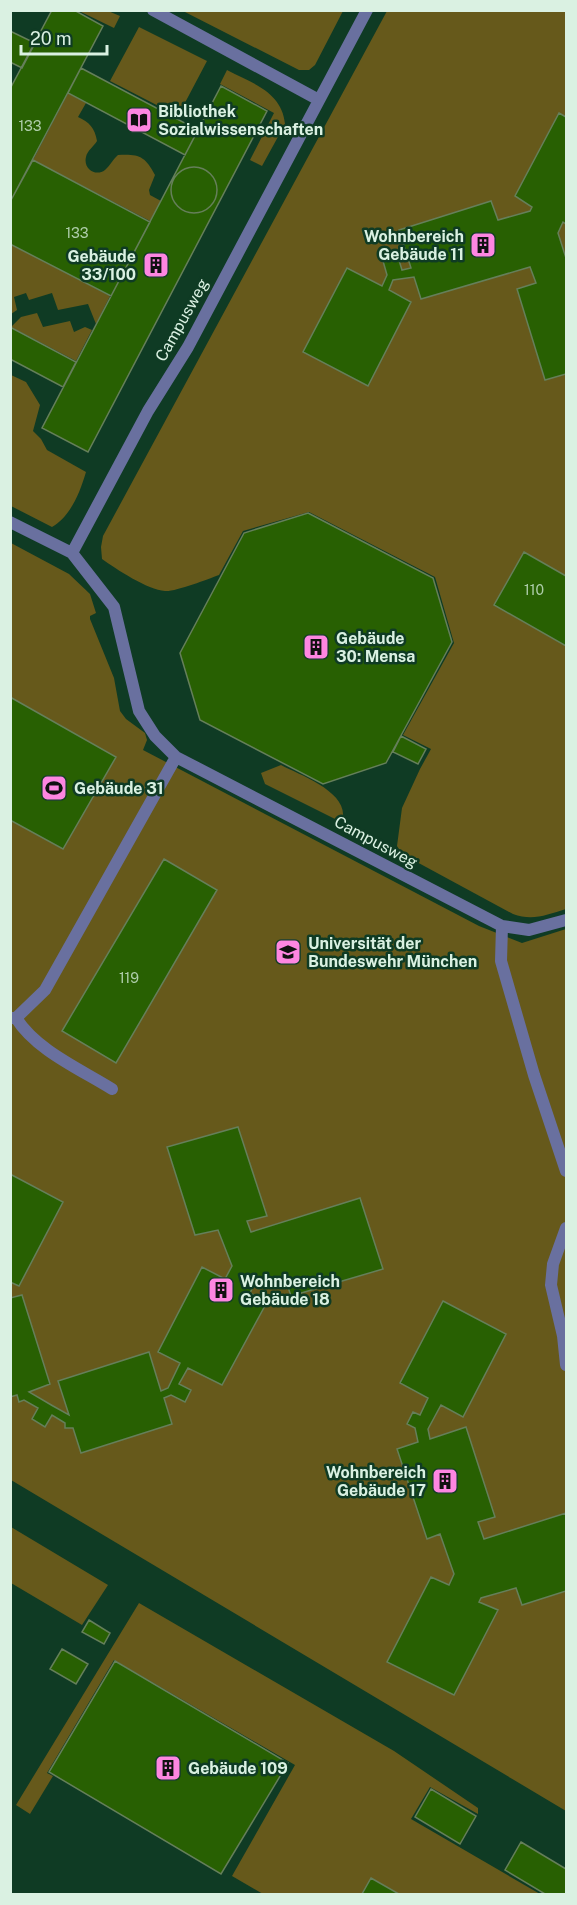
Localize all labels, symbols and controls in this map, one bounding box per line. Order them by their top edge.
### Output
scale bar [21,18,106,56]
text: 20 m [30,28,72,49]
place label: Bibliothek Sozialwissenschaften [158,102,323,139]
library icon: Bibliothek Sozialwissenschaften [124,105,154,135]
house number: 133 [18,118,42,134]
house number: 133 [65,225,89,241]
place label: Wohnbereich Gebäude 11 [364,227,464,264]
building icon: Wohnbereich Gebäude 11 [468,230,498,260]
place label: Gebäude 33/100 [67,247,136,284]
building icon: Gebäude 33/100 [141,250,171,280]
street label: Campusweg [151,275,213,365]
house number: 110 [524,582,544,598]
place label: Gebäude 30: Mensa [336,629,415,666]
building icon: Gebäude 30: Mensa [301,632,331,662]
sports icon: Gebäude 31 [39,773,69,803]
place label: Gebäude 31 [74,779,164,798]
street label: Campusweg [331,812,421,872]
place label: Universität der Bundeswehr München [308,934,477,971]
school or university icon: Universität der Bundeswehr München [273,937,303,967]
house number: 119 [119,970,139,986]
place label: Wohnbereich Gebäude 18 [240,1272,340,1309]
building icon: Wohnbereich Gebäude 18 [206,1275,236,1305]
place label: Wohnbereich Gebäude 17 [326,1463,426,1500]
building icon: Wohnbereich Gebäude 17 [430,1466,460,1496]
building icon: Gebäude 109 [153,1753,183,1783]
place label: Gebäude 109 [188,1759,288,1778]

